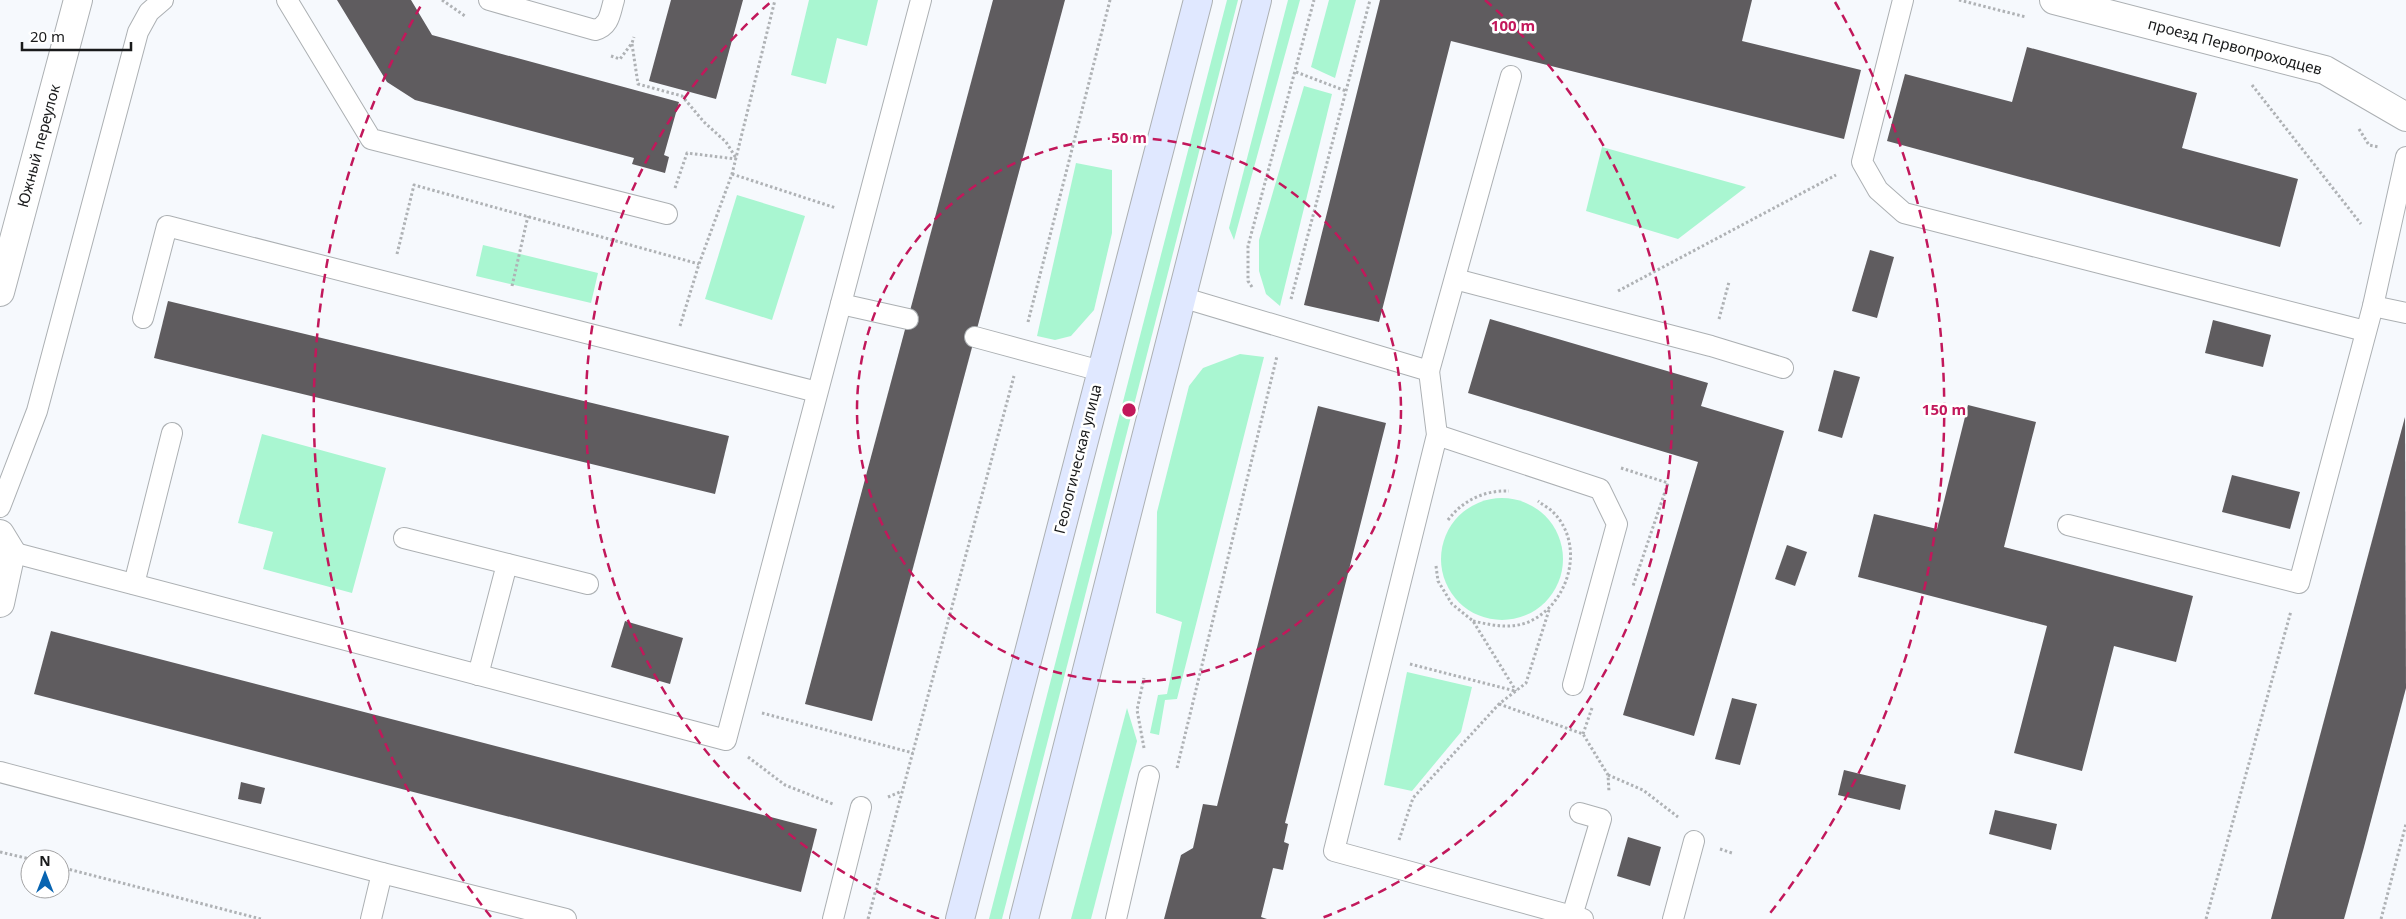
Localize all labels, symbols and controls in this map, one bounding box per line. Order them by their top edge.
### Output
street label: проезд Первопроходцев [2146,13,2325,79]
text: 100 m [1491,15,1535,35]
scale bar [22,20,131,52]
text: 20 m [30,26,65,46]
street label: Южный переулок [12,82,64,210]
text: 50 m [1111,127,1147,147]
street label: Геологическая улица [1049,382,1105,536]
text: 150 m [1922,399,1966,419]
centre of rings [1120,401,1138,419]
north arrow [20,849,70,899]
text: N [39,851,51,870]

